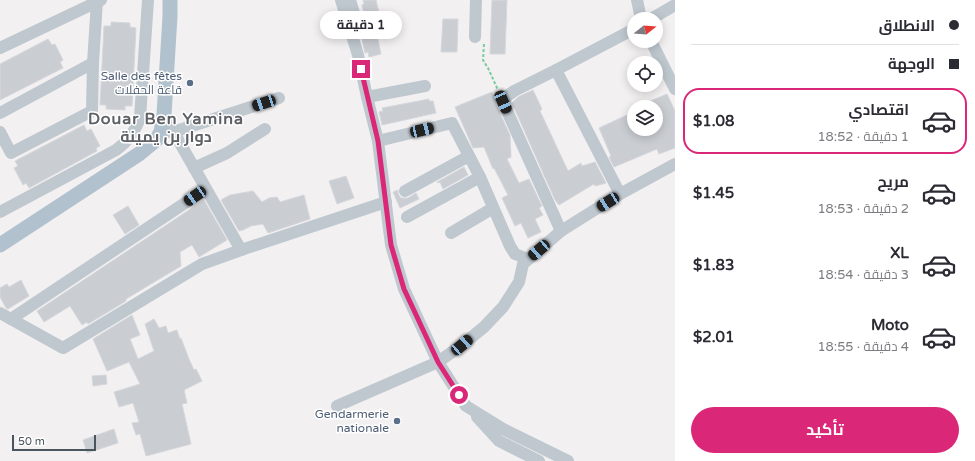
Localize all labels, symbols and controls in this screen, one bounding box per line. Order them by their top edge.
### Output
callout: 1 دقيقة [320,11,402,39]
north arrow [627,12,663,48]
map controls [627,12,663,136]
text: 1 دقيقة [337,17,385,33]
text: الانطلاق [879,17,935,35]
text: الوجهة [888,55,935,73]
button: locate [627,56,663,92]
route end [352,60,370,78]
place label: Salle des fêtes قاعة الحفلات [101,69,182,97]
marker: Salle des fêtes قاعة الحفلات [185,78,195,88]
car [493,89,513,115]
car [251,94,277,112]
button: layers [627,100,663,136]
text: اقتصادي [849,101,909,119]
icon: car [921,103,957,139]
district label: Douar Ben Yamina دوار بن يمينة [88,109,244,147]
text: $1.08 [693,112,734,130]
car [409,121,435,139]
text: 1 دقيقة · 18:52 [817,129,909,145]
text: مريح [877,173,909,191]
icon: car [921,175,957,211]
car [182,184,208,208]
text: $1.45 [693,184,734,202]
car [595,191,621,213]
text: 2 دقيقة · 18:53 [817,201,909,217]
car [526,238,552,262]
text: XL [890,244,909,262]
icon: car [921,247,957,283]
text: $1.83 [693,256,734,274]
text: 3 دقيقة · 18:54 [817,267,909,283]
text: Moto [871,316,909,334]
icon: car [921,319,957,355]
text: $2.01 [693,328,734,346]
car [449,333,475,357]
text: 4 دقيقة · 18:55 [817,339,909,355]
route start [450,386,468,404]
place label: Gendarmerie nationale [315,407,389,435]
button: تأكيد [691,407,959,453]
marker: Gendarmerie nationale [392,416,402,426]
scale bar [12,433,96,452]
text: 50 m [18,435,45,448]

